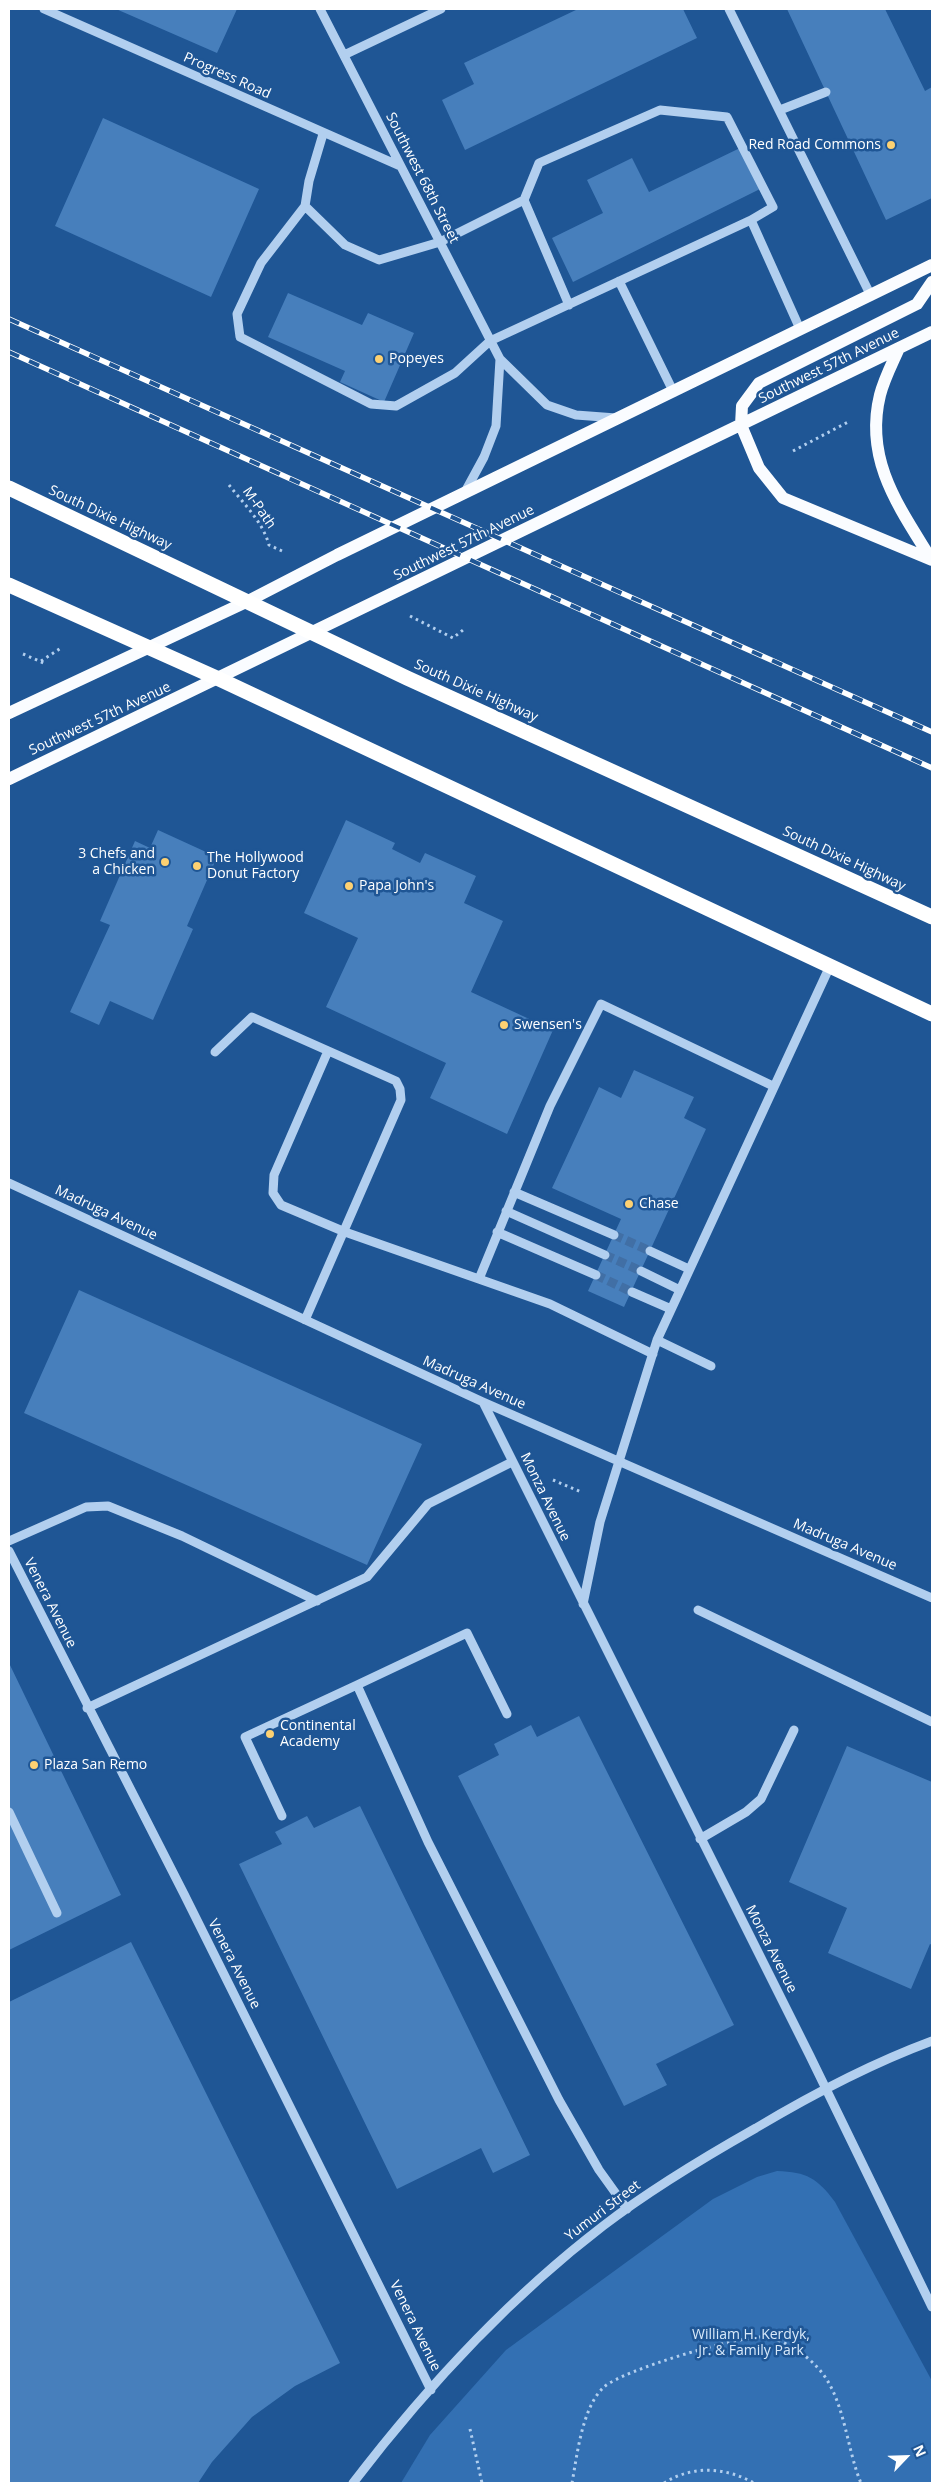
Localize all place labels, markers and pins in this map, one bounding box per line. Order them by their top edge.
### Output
place label: Red Road Commons [748,137,881,153]
marker: Red Road Commons [885,139,897,151]
place label: Popeyes [389,351,444,367]
marker: Popeyes [373,353,385,365]
place label: 3 Chefs and a Chicken [78,846,155,879]
place label: The Hollywood Donut Factory [207,850,304,882]
marker: 3 Chefs and a Chicken [159,856,171,868]
marker: The Hollywood Donut Factory [191,860,203,872]
place label: Papa John's [359,878,434,894]
marker: Papa John's [343,880,355,892]
place label: Swensen's [514,1017,582,1033]
marker: Swensen's [498,1019,510,1031]
place label: Chase [639,1196,679,1212]
marker: Chase [623,1198,635,1210]
place label: Continental Academy [280,1718,356,1750]
marker: Continental Academy [264,1728,276,1740]
place label: Plaza San Remo [44,1757,147,1773]
marker: Plaza San Remo [28,1759,40,1771]

